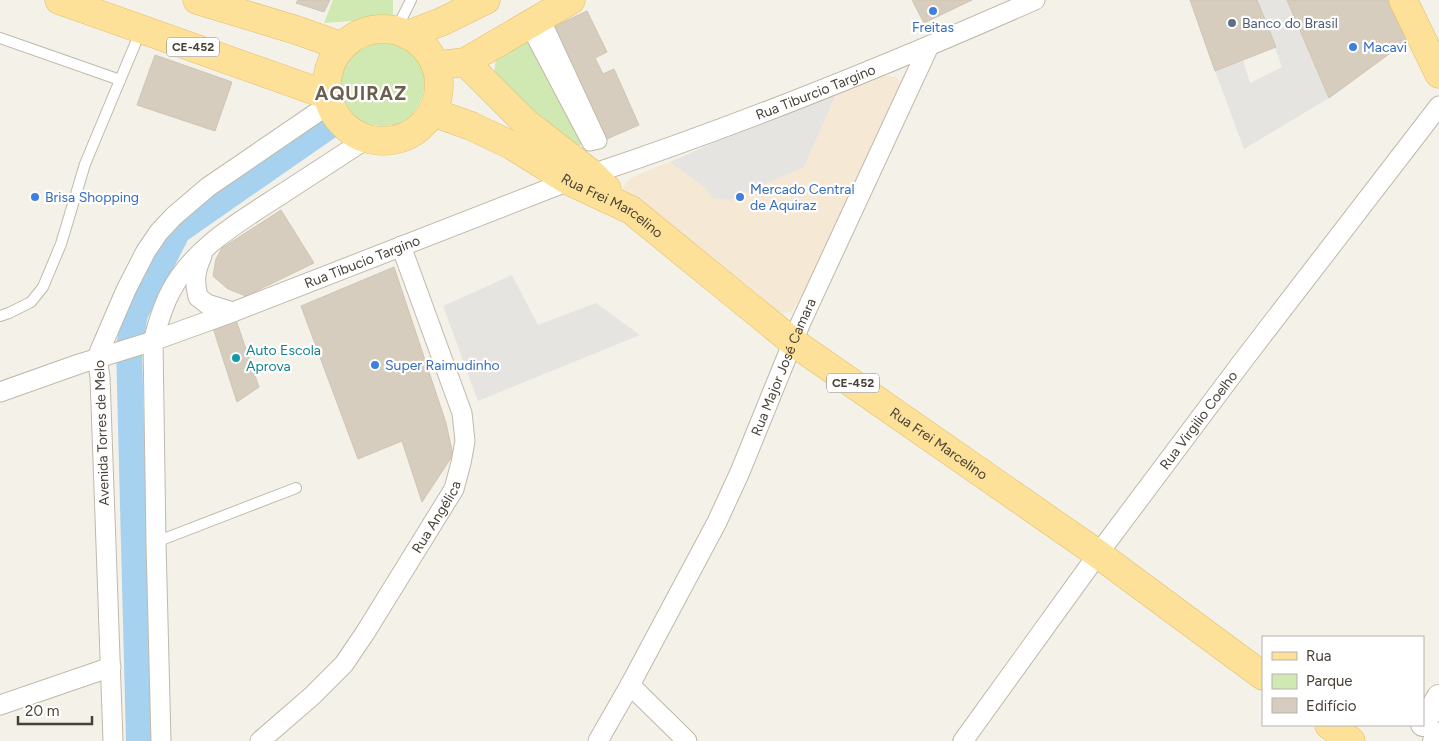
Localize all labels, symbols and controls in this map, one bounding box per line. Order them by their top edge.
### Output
marker: Freitas [927,5,939,17]
place label: Banco do Brasil [1242,15,1338,32]
marker: Banco do Brasil [1226,17,1238,29]
place label: Freitas [912,19,954,36]
road number: CE-452 [167,38,219,56]
place label: Macavi [1363,39,1407,56]
marker: Macavi [1347,41,1359,53]
street label: Rua Tiburcio Targino [753,61,878,123]
district label: AQUIRAZ [315,82,407,105]
street label: Rua Frei Marcelino [558,170,667,241]
place label: Mercado Central de Aquiraz [750,181,855,214]
place label: Brisa Shopping [45,189,139,206]
marker: Brisa Shopping [29,191,41,203]
marker: Mercado Central de Aquiraz [734,191,746,203]
street label: Rua Tibucio Targino [302,231,422,292]
street label: Rua Major José Camara [747,295,819,438]
place label: Auto Escola Aprova [246,342,321,375]
marker: Auto Escola Aprova [230,352,242,364]
place label: Super Raimudinho [385,357,500,374]
marker: Super Raimudinho [369,359,381,371]
street label: Avenida Torres de Melo [91,360,113,506]
street label: Rua Virgilio Coelho [1156,367,1241,473]
road number: CE-452 [827,373,879,392]
street label: Rua Frei Marcelino [887,404,991,483]
street label: Rua Angélica [408,479,464,556]
legend [1262,636,1424,726]
text: Rua [1306,647,1331,665]
text: Parque [1306,672,1353,690]
scale bar [18,694,91,726]
text: Edifício [1306,697,1357,715]
text: 20 m [25,702,59,720]

